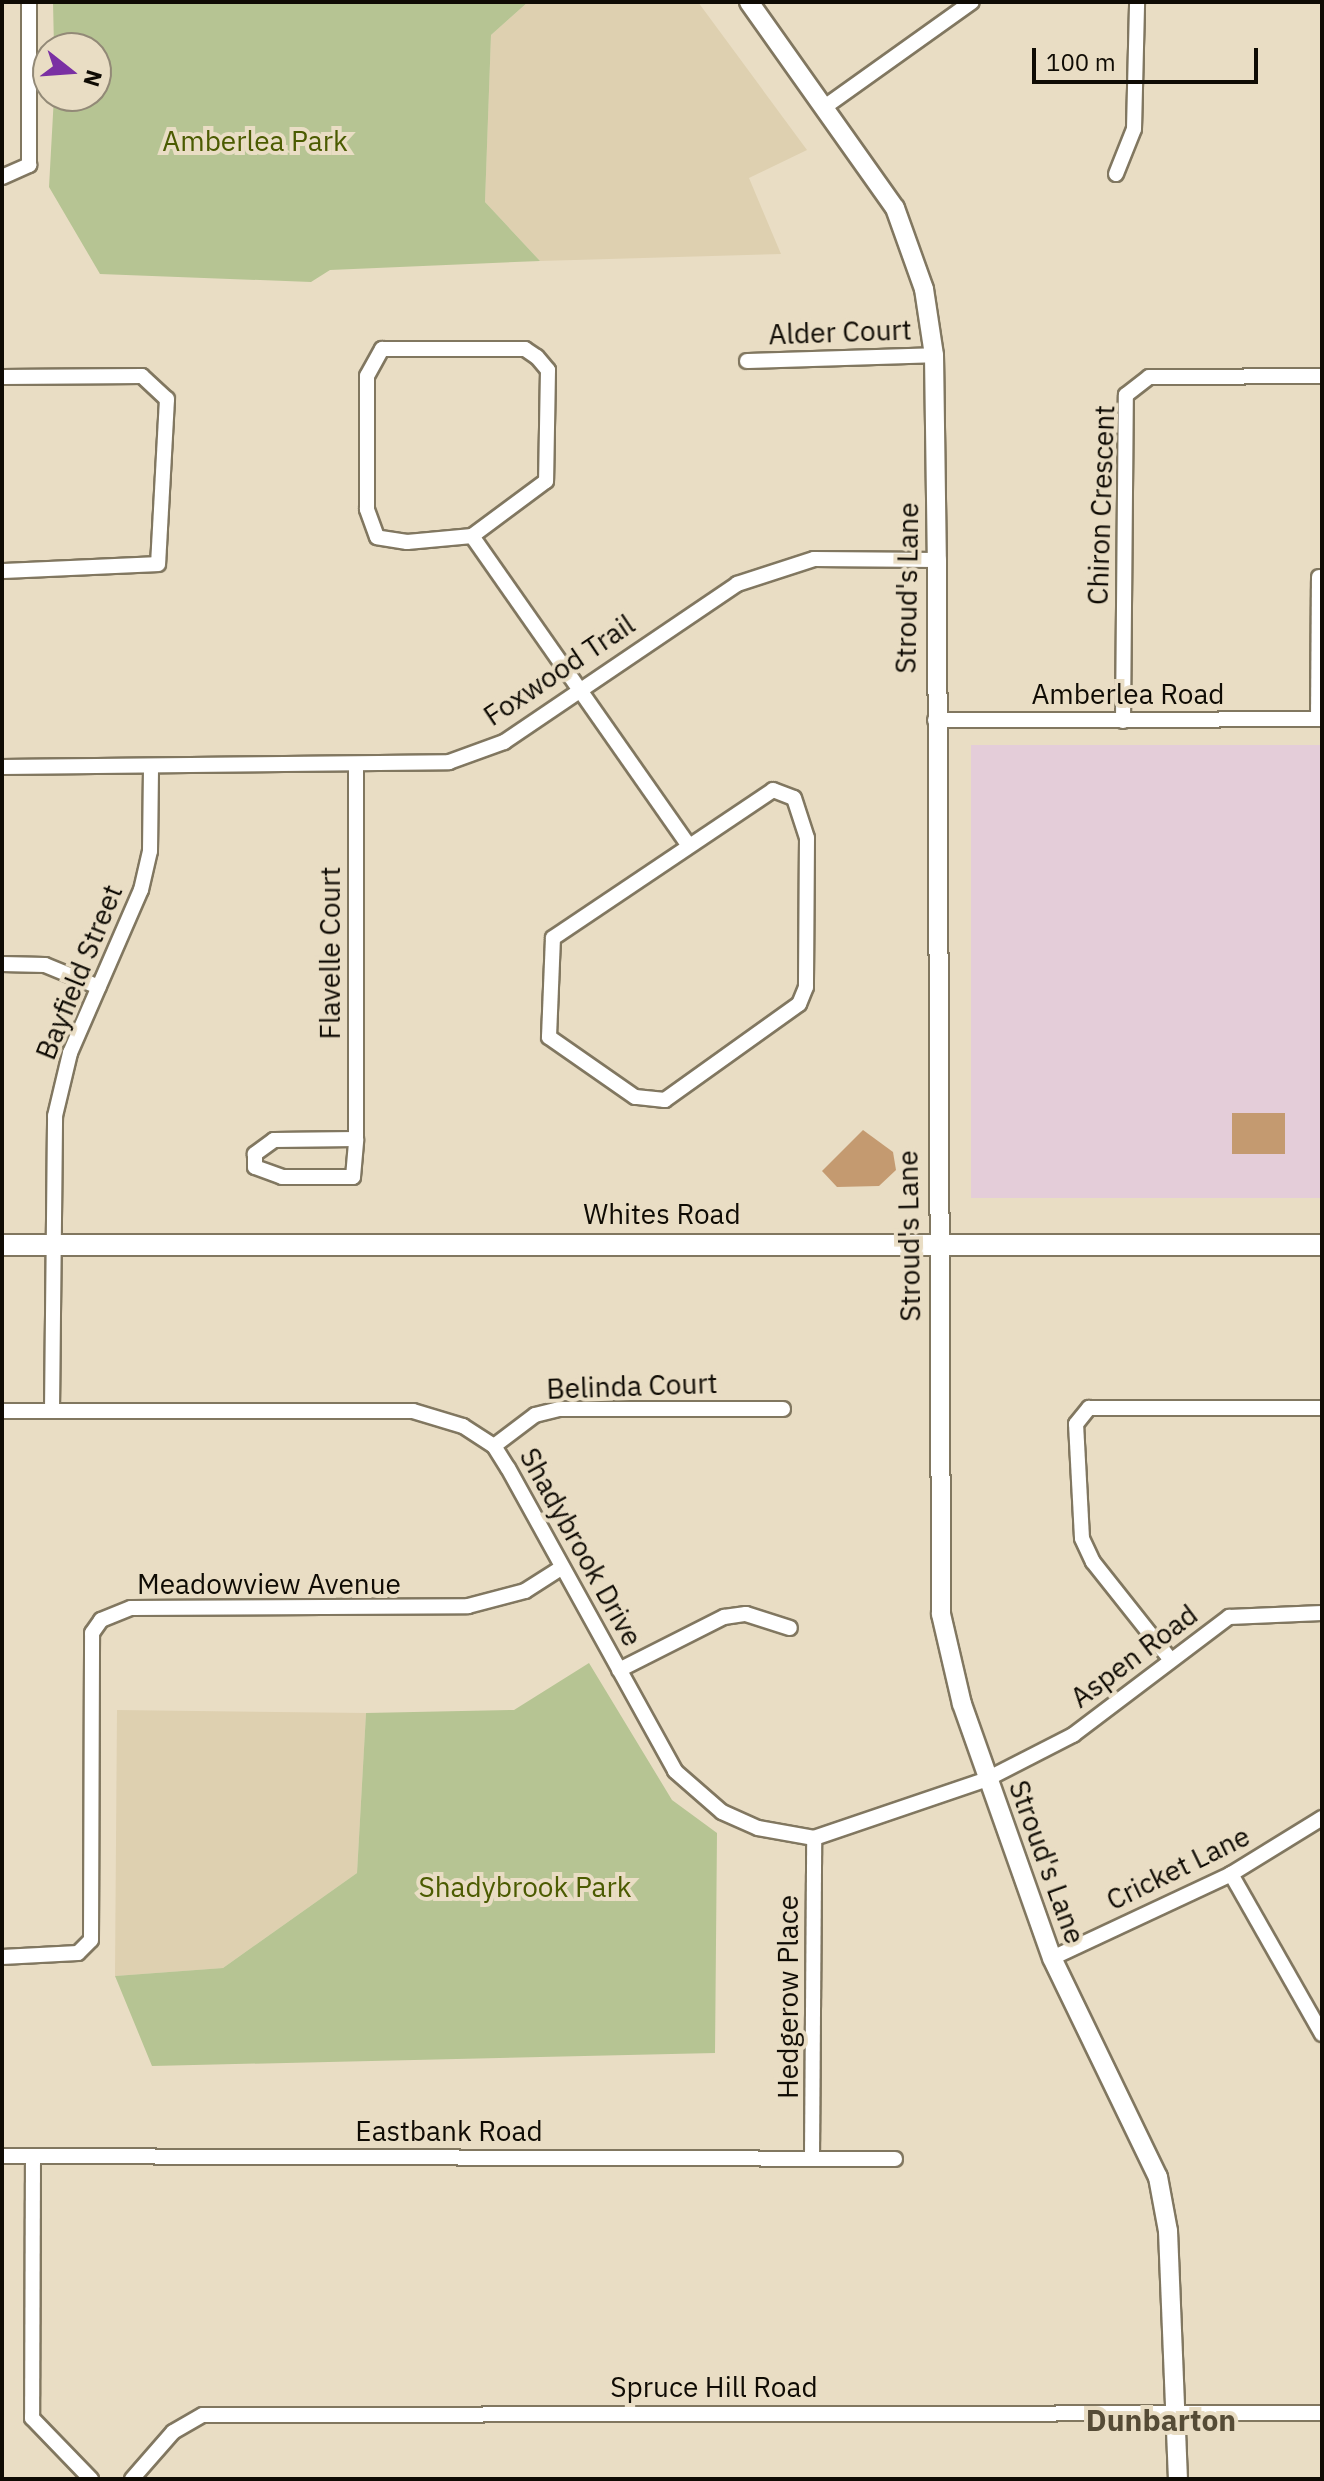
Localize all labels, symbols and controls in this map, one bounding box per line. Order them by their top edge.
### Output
north arrow [32,32,112,112]
scale bar [1036,32,1262,82]
text: 100 m [1046,46,1116,78]
text: N [77,67,110,90]
park label: Amberlea Park [162,124,348,158]
street label: Alder Court [768,313,912,351]
street label: Chiron Crescent [1081,404,1121,606]
street label: Stroud's Lane [889,502,925,674]
street label: Foxwood Trail [477,607,641,733]
street label: Amberlea Road [1031,677,1225,711]
street label: Flavelle Court [313,866,347,1040]
street label: Bayfield Street [29,880,129,1064]
street label: Stroud's Lane [891,1150,927,1322]
street label: Whites Road [583,1197,741,1231]
street label: Belinda Court [546,1366,718,1406]
street label: Shadybrook Drive [513,1442,649,1652]
street label: Meadowview Avenue [137,1567,401,1601]
street label: Aspen Road [1064,1597,1204,1715]
street label: Stroud's Lane [1002,1776,1092,1948]
street label: Cricket Lane [1101,1819,1255,1917]
park label: Shadybrook Park [418,1870,632,1904]
street label: Hedgerow Place [771,1895,805,2099]
street label: Eastbank Road [355,2114,543,2148]
street label: Spruce Hill Road [610,2370,818,2404]
district label: Dunbarton [1086,2402,1236,2438]

